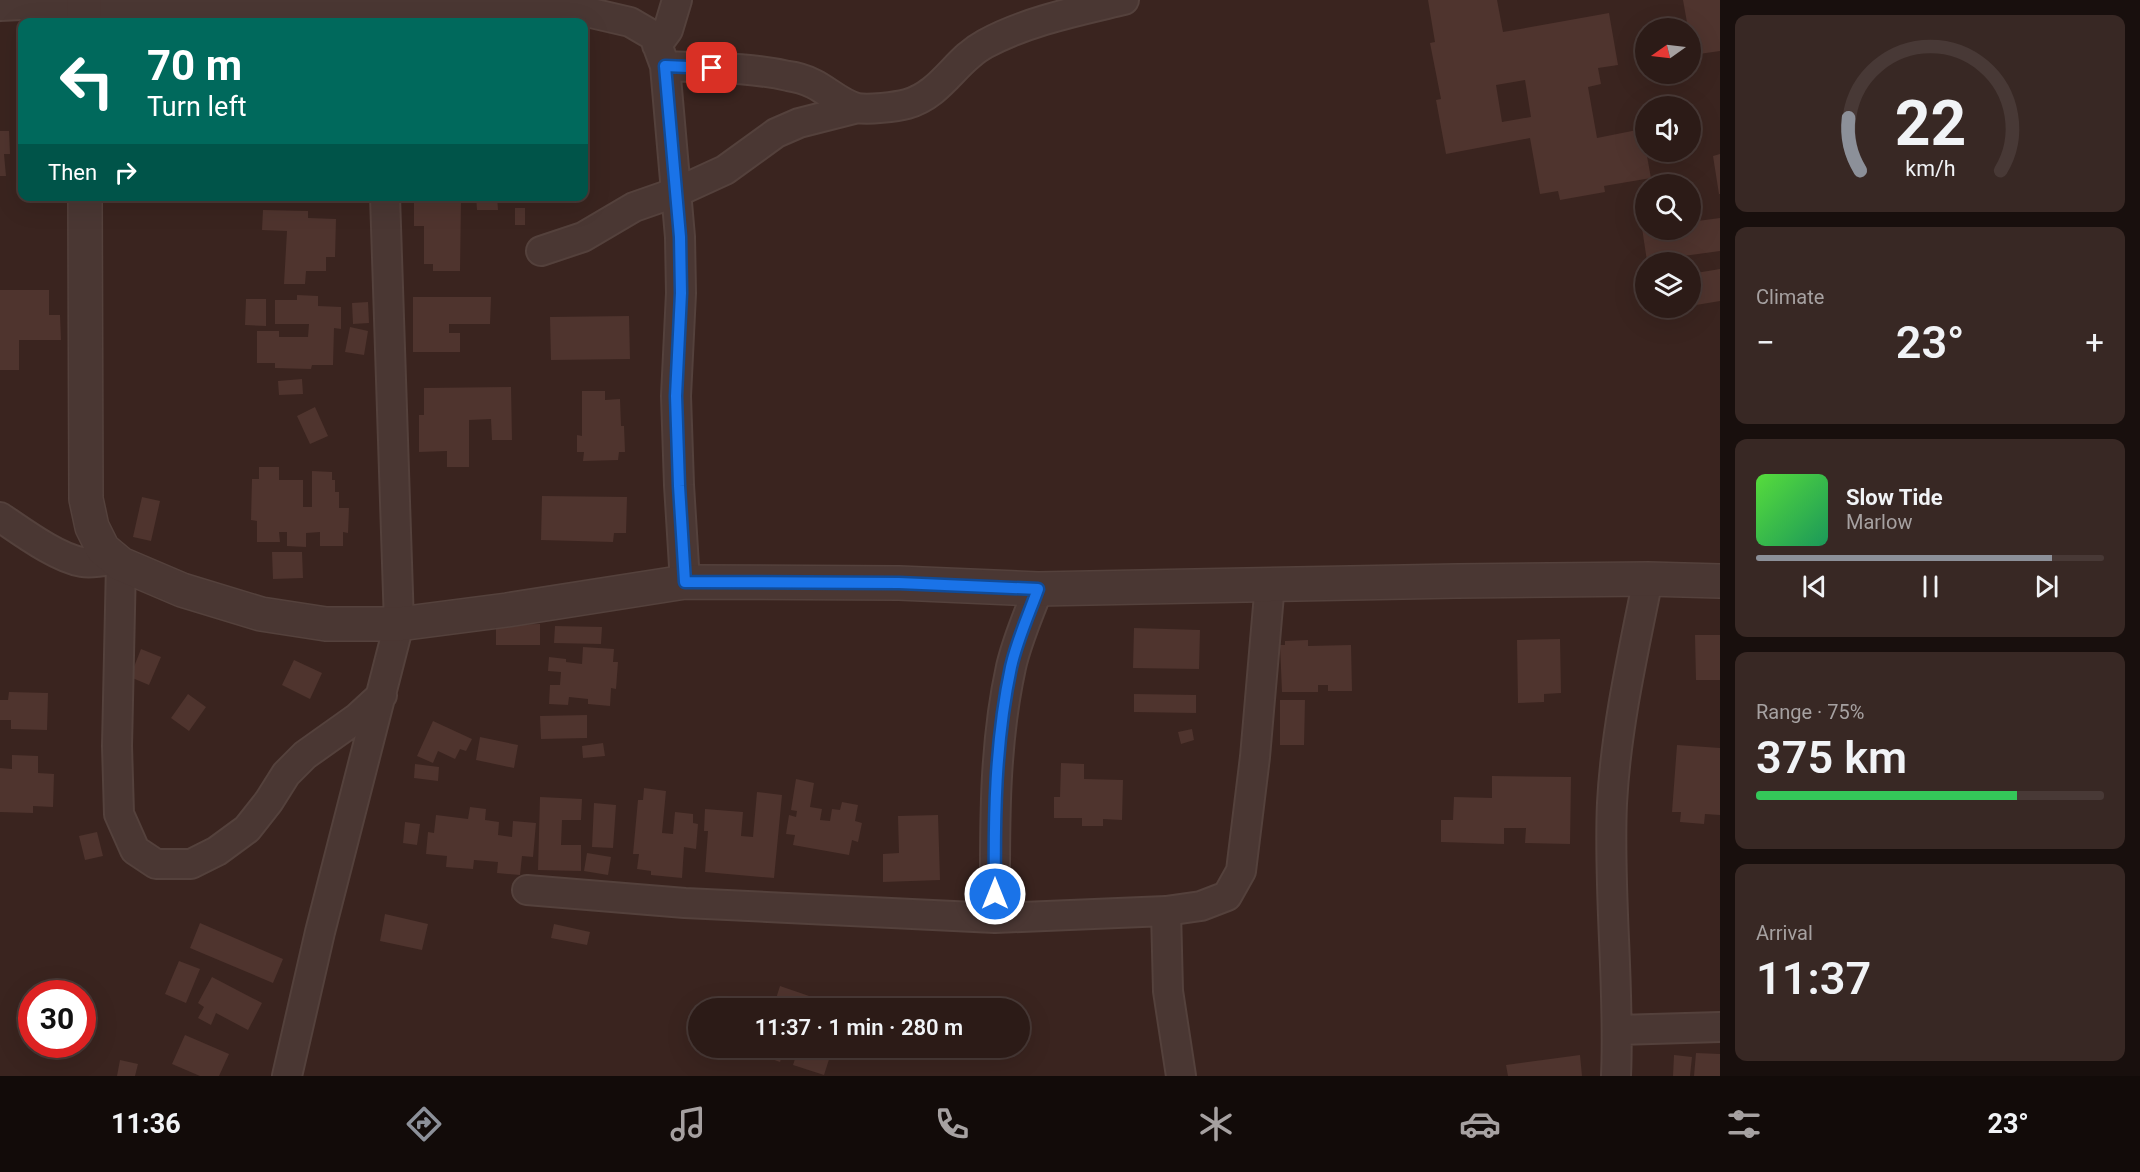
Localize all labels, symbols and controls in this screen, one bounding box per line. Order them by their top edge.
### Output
north arrow [1635,18,1701,84]
map controls [1635,18,1701,318]
text: 70 m [147,41,242,90]
icon: left [48,42,126,120]
pin [686,42,737,93]
icon: arrive [695,51,728,84]
text: 22 [1894,87,1966,160]
text: Turn left [147,91,247,123]
button: sound [1635,96,1701,162]
icon: right [109,156,142,189]
text: km/h [1905,156,1955,181]
text: Then [48,160,97,185]
button: search [1635,174,1701,240]
button: layers [1635,252,1701,318]
text: Climate [1756,285,1824,309]
text: 23° [1896,316,1964,369]
text: − [1756,323,1775,362]
text: + [2085,323,2104,362]
text: Slow Tide [1846,485,1943,510]
text: Marlow [1846,510,1912,534]
icon: previous [1798,570,1831,603]
icon: pause [1914,570,1947,603]
icon: next [2030,570,2063,603]
text: Range · 75% [1756,700,1864,724]
text: 375 km [1756,731,1907,784]
position arrow [963,862,1027,926]
text: Arrival [1756,921,1813,945]
text: 11:37 [1756,952,1871,1005]
speed limit sign: 30 [18,980,96,1058]
text: 11:37 · 1 min · 280 m [755,1015,963,1040]
icon: directions [403,1103,445,1145]
icon: music [667,1103,709,1145]
icon: phone [931,1103,973,1145]
icon: climate [1195,1103,1237,1145]
icon: car [1459,1103,1501,1145]
icon: filters [1723,1103,1765,1145]
text: 11:36 [111,1108,181,1140]
text: 23° [1987,1108,2029,1140]

